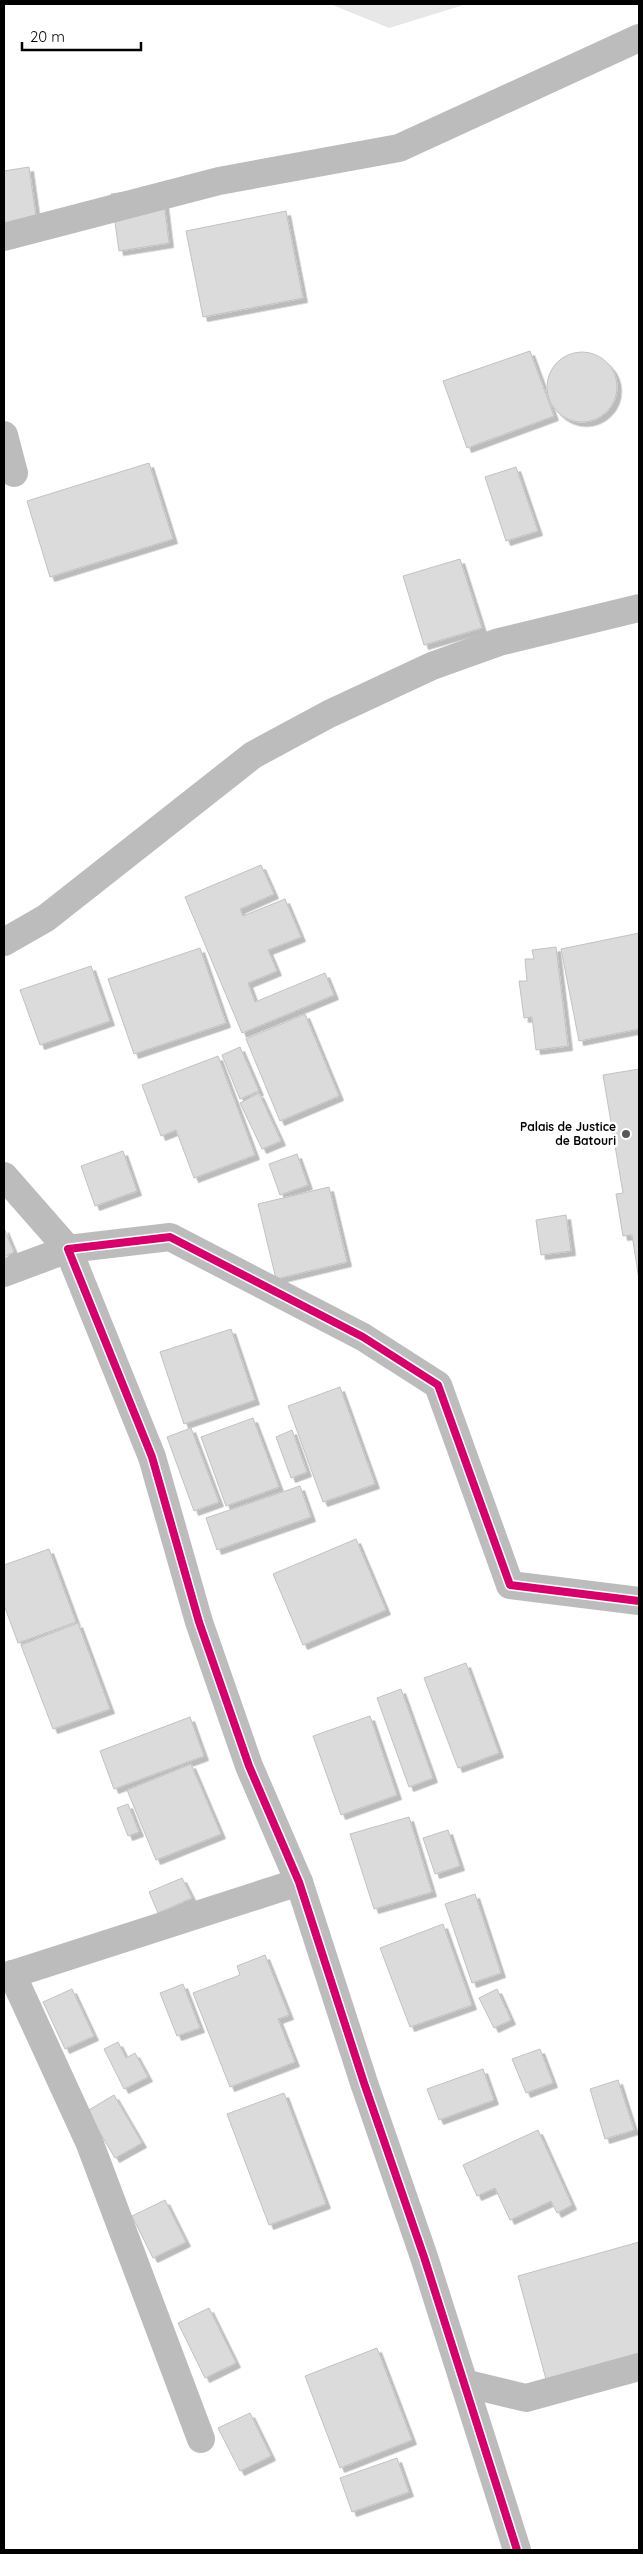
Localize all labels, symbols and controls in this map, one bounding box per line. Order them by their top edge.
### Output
scale bar [22,20,141,52]
text: 20 m [30,27,65,46]
place label: Palais de Justice de Batouri [520,1119,616,1148]
marker: Palais de Justice de Batouri [620,1128,632,1140]

